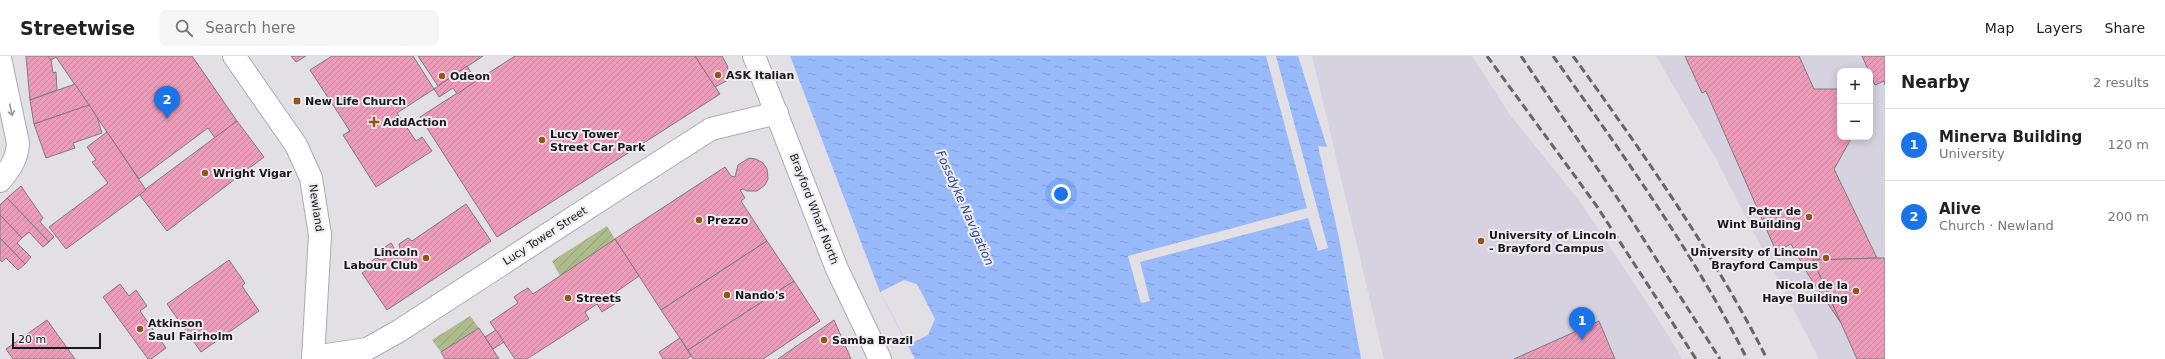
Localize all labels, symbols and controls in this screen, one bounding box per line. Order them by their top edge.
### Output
search box [159,10,439,46]
text: Streetwise [20,17,135,39]
icon: search [173,17,195,39]
text: Search here [205,19,295,37]
text: Map [1985,20,2014,36]
text: Layers [2036,20,2083,36]
text: Share [2105,20,2145,36]
map controls [1837,68,1873,140]
button: + [1837,68,1873,104]
place label: ASK Italian [726,69,794,82]
place label: Odeon [450,70,490,83]
marker: ASK Italian [713,70,723,80]
marker: Odeon [437,71,447,81]
text: Nearby [1901,72,1970,92]
text: 2 results [2093,75,2149,90]
pin: 2 [154,86,180,119]
place label: New Life Church [305,95,406,108]
marker: New Life Church [292,96,302,106]
one-way arrow [7,103,15,116]
button: − [1837,104,1873,140]
marker: AddAction [368,116,380,128]
place label: AddAction [383,116,447,129]
place label: Lucy Tower Street Car Park [550,128,646,154]
text: Minerva Building [1939,128,2082,146]
marker: Lucy Tower Street Car Park [537,135,547,145]
text: 1 [1909,137,1919,152]
text: 120 m [2107,137,2149,152]
text: University [1939,146,2005,161]
water label: Fossdyke Navigation [933,148,997,268]
street label: Brayford Wharf North [787,152,841,266]
place label: Wright Vigar [213,167,292,180]
marker: Wright Vigar [200,168,210,178]
street label: Newland [306,183,326,233]
your location [1051,184,1071,204]
text: Alive [1939,200,1981,218]
street label: Lucy Tower Street [500,204,590,268]
place label: Peter de Wint Building [1717,205,1801,231]
text: 2 [1909,209,1919,224]
text: 200 m [2107,209,2149,224]
marker: Peter de Wint Building [1804,212,1814,222]
place label: Prezzo [707,214,749,227]
marker: Prezzo [694,215,704,225]
text: Church · Newland [1939,218,2054,233]
place label: University of Lincoln - Brayford Campus [1489,229,1617,255]
marker: University of Lincoln - Brayford Campus [1476,236,1486,246]
place label: Lincoln Labour Club [344,246,418,272]
place label: University of Lincoln Brayford Campus [1690,246,1818,272]
marker: Lincoln Labour Club [421,253,431,263]
marker: University of Lincoln Brayford Campus [1821,253,1831,263]
place label: Nicola de la Haye Building [1762,279,1848,305]
marker: Nicola de la Haye Building [1851,286,1861,296]
place label: Nando's [735,289,785,302]
marker: Nando's [722,290,732,300]
place label: Streets [576,292,622,305]
marker: Streets [563,293,573,303]
pin: 1 [1569,307,1595,340]
place label: Atkinson Saul Fairholm [148,317,233,343]
marker: Atkinson Saul Fairholm [135,324,145,334]
scale bar [12,331,101,350]
text: 20 m [18,333,46,346]
place label: Samba Brazil [832,334,913,347]
marker: Samba Brazil [819,335,829,345]

